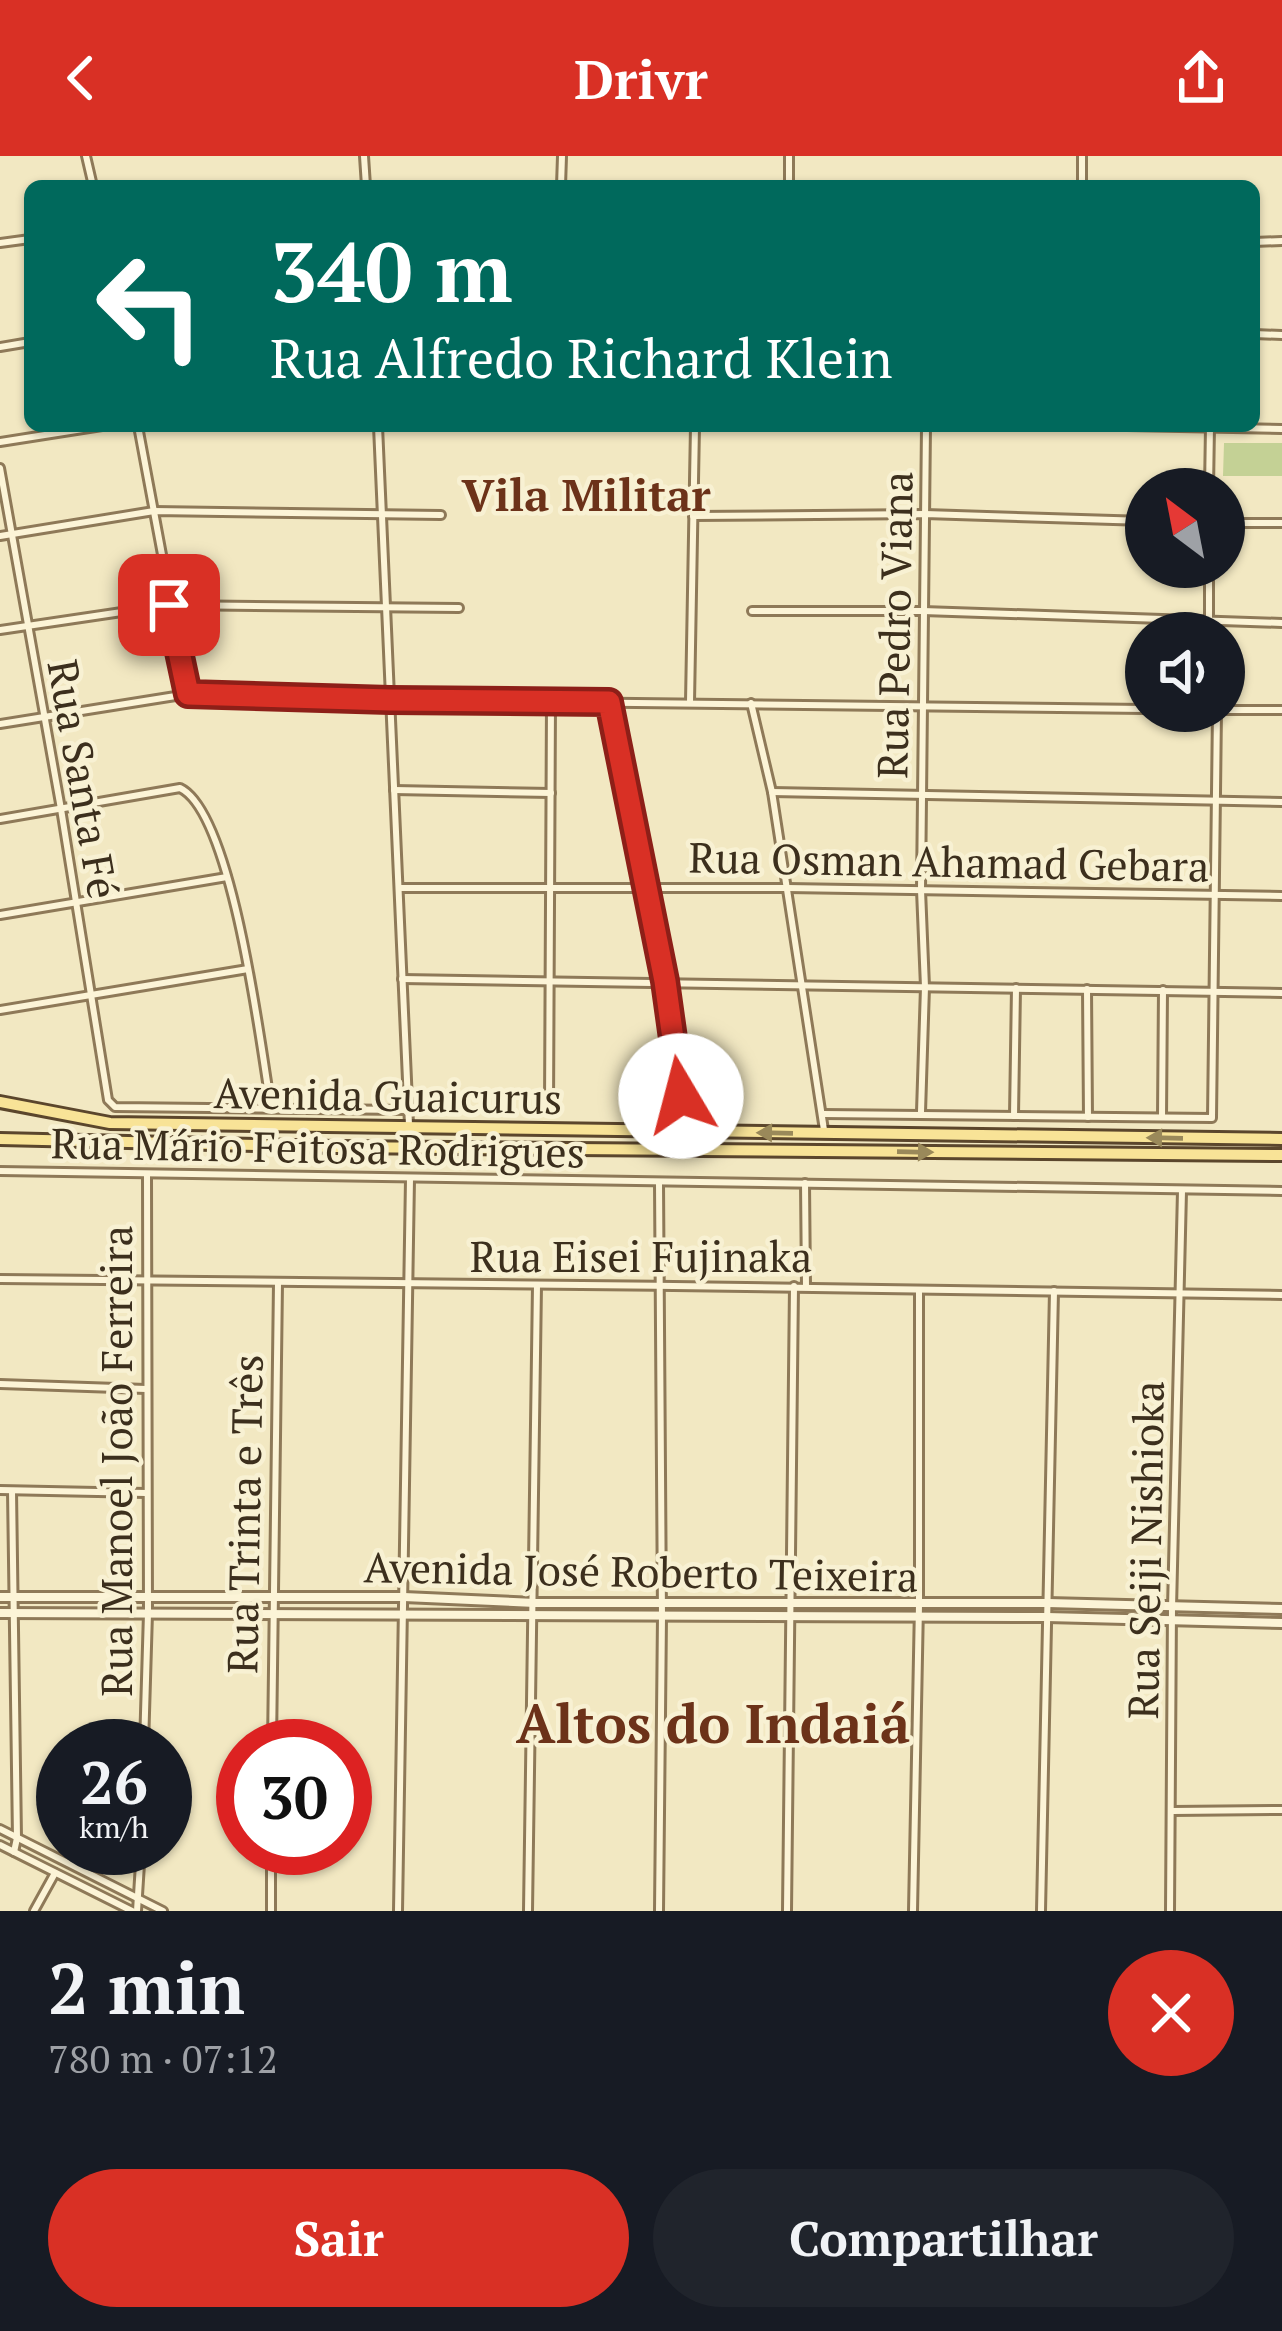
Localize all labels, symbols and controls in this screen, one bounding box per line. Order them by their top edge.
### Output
text: Drivr [574,43,708,114]
icon: back [48,45,114,111]
icon: share [1168,45,1234,111]
text: 340 m [270,215,513,326]
icon: left [72,228,228,384]
text: Rua Alfredo Richard Klein [270,322,892,393]
district label: Vila Militar [461,464,711,524]
north arrow [1125,468,1245,588]
map controls [1125,468,1245,732]
street label: Rua Pedro Viana [863,471,925,779]
pin [118,554,220,656]
icon: arrive [136,572,202,638]
button: sound [1125,612,1245,732]
street label: Rua Santa Fé [35,655,133,903]
street label: Rua Osman Ahamad Gebara [688,828,1210,894]
position arrow [618,1033,744,1159]
street label: Avenida Guaicurus [213,1064,563,1126]
street label: Rua Mário Feitosa Rodrigues [51,1114,585,1180]
one-way arrow [755,1123,793,1143]
one-way arrow [1145,1128,1183,1148]
one-way arrow [897,1142,935,1162]
street label: Rua Manoel João Ferreira [88,1225,144,1697]
street label: Rua Eisei Fujinaka [470,1228,812,1284]
street label: Rua Trinta e Três [213,1354,275,1674]
street label: Rua Seiji Nishioka [1114,1380,1176,1720]
street label: Avenida José Roberto Teixeira [363,1538,919,1604]
district label: Altos do Indaiá [516,1687,910,1758]
speed limit sign: 30 [216,1719,372,1875]
text: 26 [80,1742,148,1821]
text: km/h [79,1807,149,1847]
text: 2 min [48,1939,245,2035]
button: close [1108,1950,1234,2076]
text: 780 m · 07:12 [48,2032,278,2084]
button: Sair [48,2169,629,2307]
button: Compartilhar [653,2169,1234,2307]

